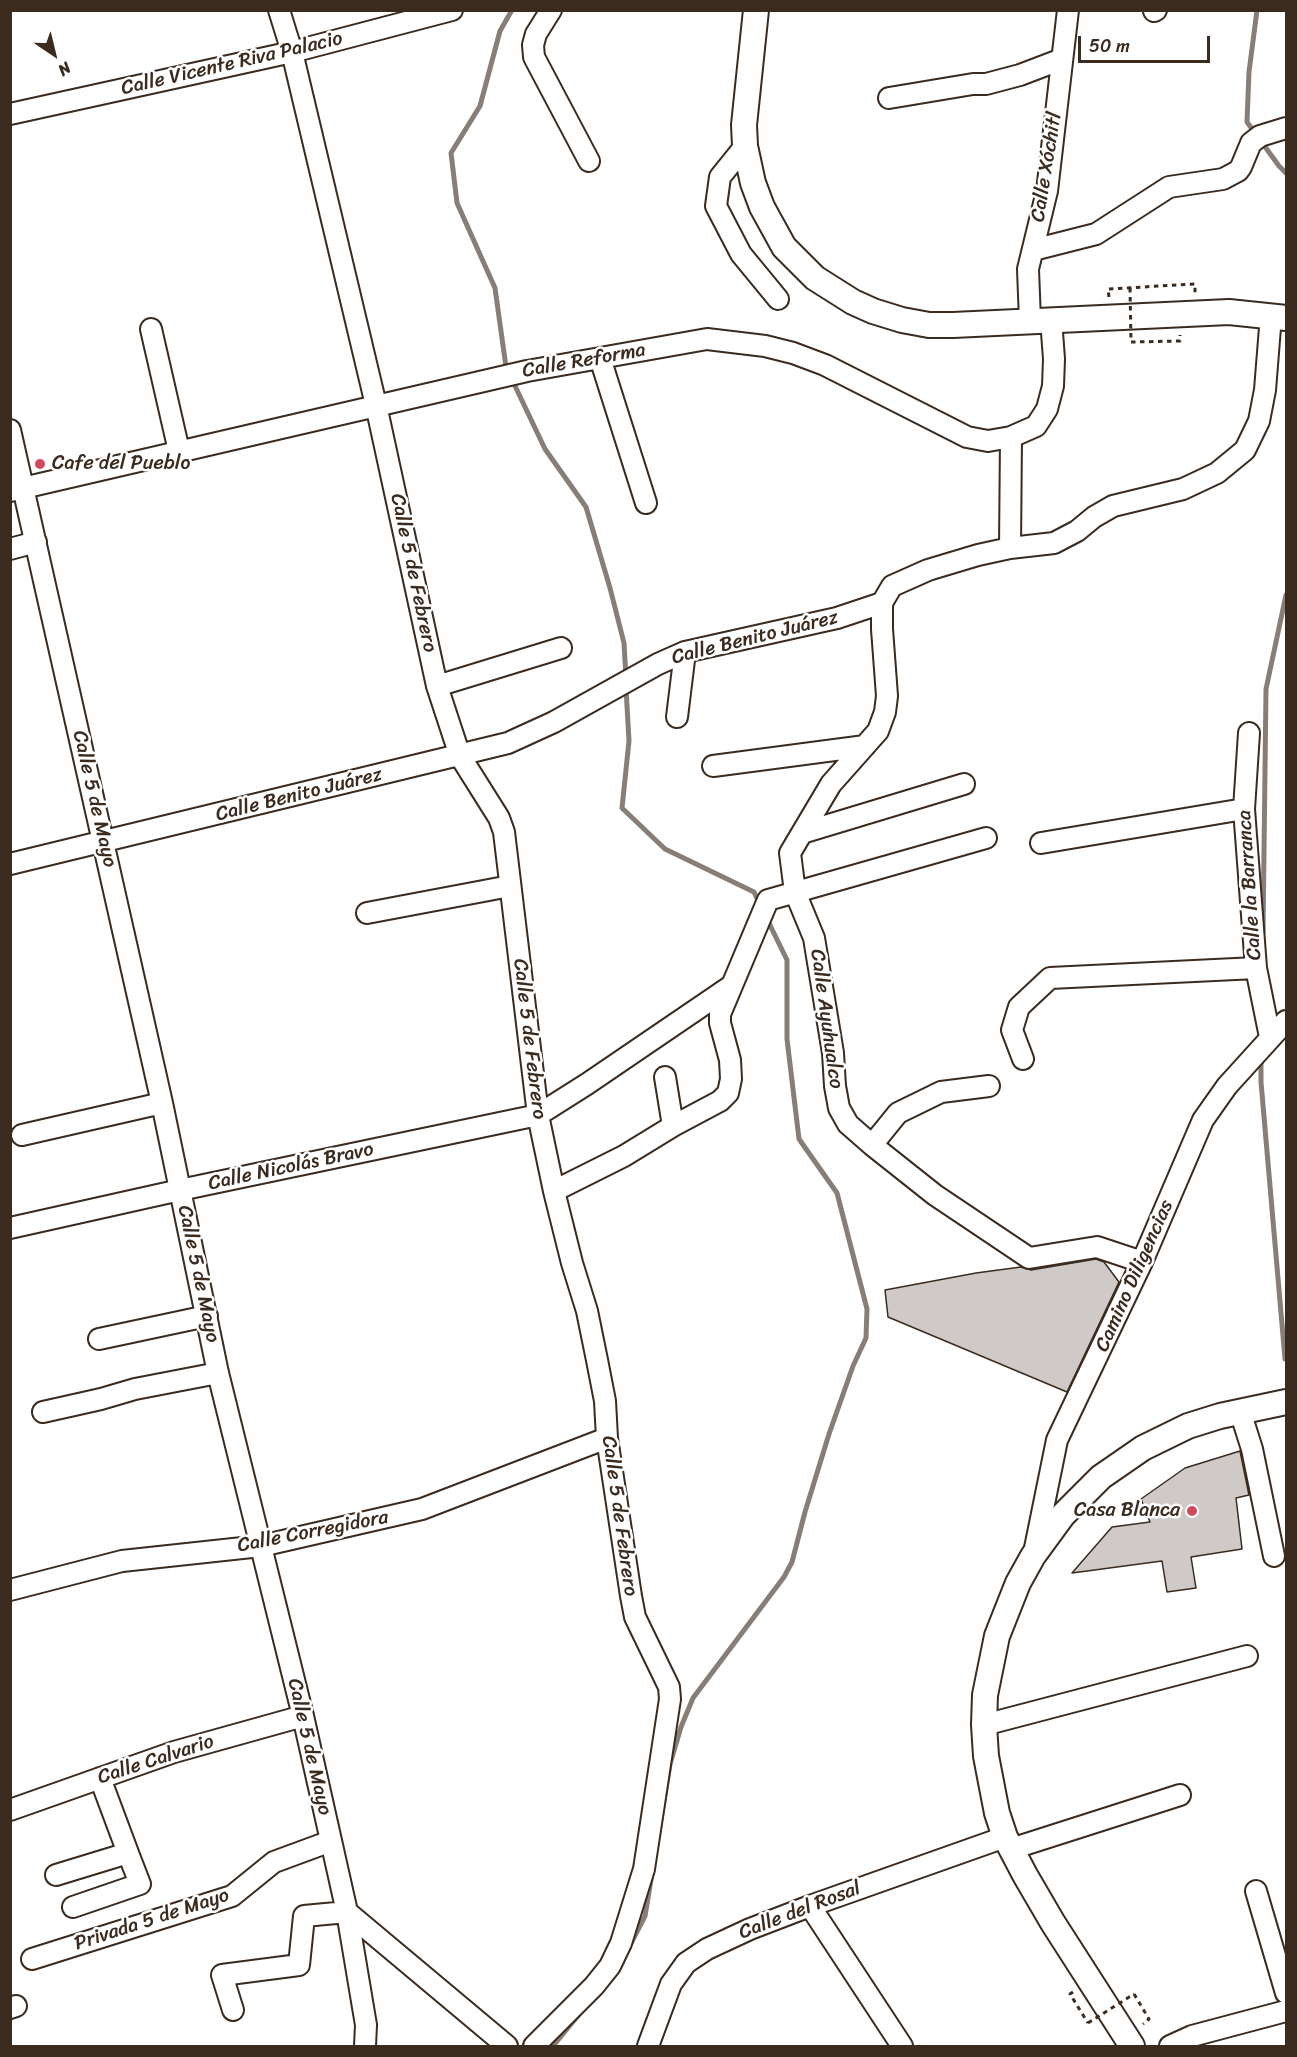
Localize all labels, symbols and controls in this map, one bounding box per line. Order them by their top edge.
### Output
north arrow [24,24,84,84]
scale bar [1081,24,1213,62]
street label: Calle Vicente Riva Palacio [119,27,345,101]
text: 50 m [1089,30,1130,62]
text: N [52,54,77,84]
street label: Calle Xóchitl [1026,110,1068,224]
street label: Calle Reforma [521,338,647,384]
place label: Cafe del Pueblo [52,452,190,476]
marker: Cafe del Pueblo [33,457,47,471]
street label: Calle 5 de Febrero [384,491,442,655]
street label: Calle Benito Juárez [669,606,841,670]
street label: Calle 5 de Mayo [67,728,121,870]
street label: Calle Benito Juárez [213,763,385,827]
street label: Calle la Barranca [1233,809,1267,961]
street label: Calle Ayuhualco [804,948,848,1090]
street label: Calle 5 de Febrero [507,957,551,1121]
street label: Calle Nicolás Bravo [206,1138,376,1196]
street label: Camino Diligencias [1091,1197,1179,1355]
street label: Calle 5 de Mayo [172,1203,224,1345]
street label: Calle 5 de Febrero [596,1434,642,1598]
place label: Casa Blanca [1074,1499,1180,1523]
marker: Casa Blanca [1185,1504,1199,1518]
street label: Calle Corregidora [235,1506,391,1558]
street label: Calle 5 de Mayo [282,1676,336,1818]
street label: Calle Calvario [95,1730,217,1790]
street label: Calle del Rosal [736,1877,864,1945]
street label: Privada 5 de Mayo [72,1884,232,1956]

